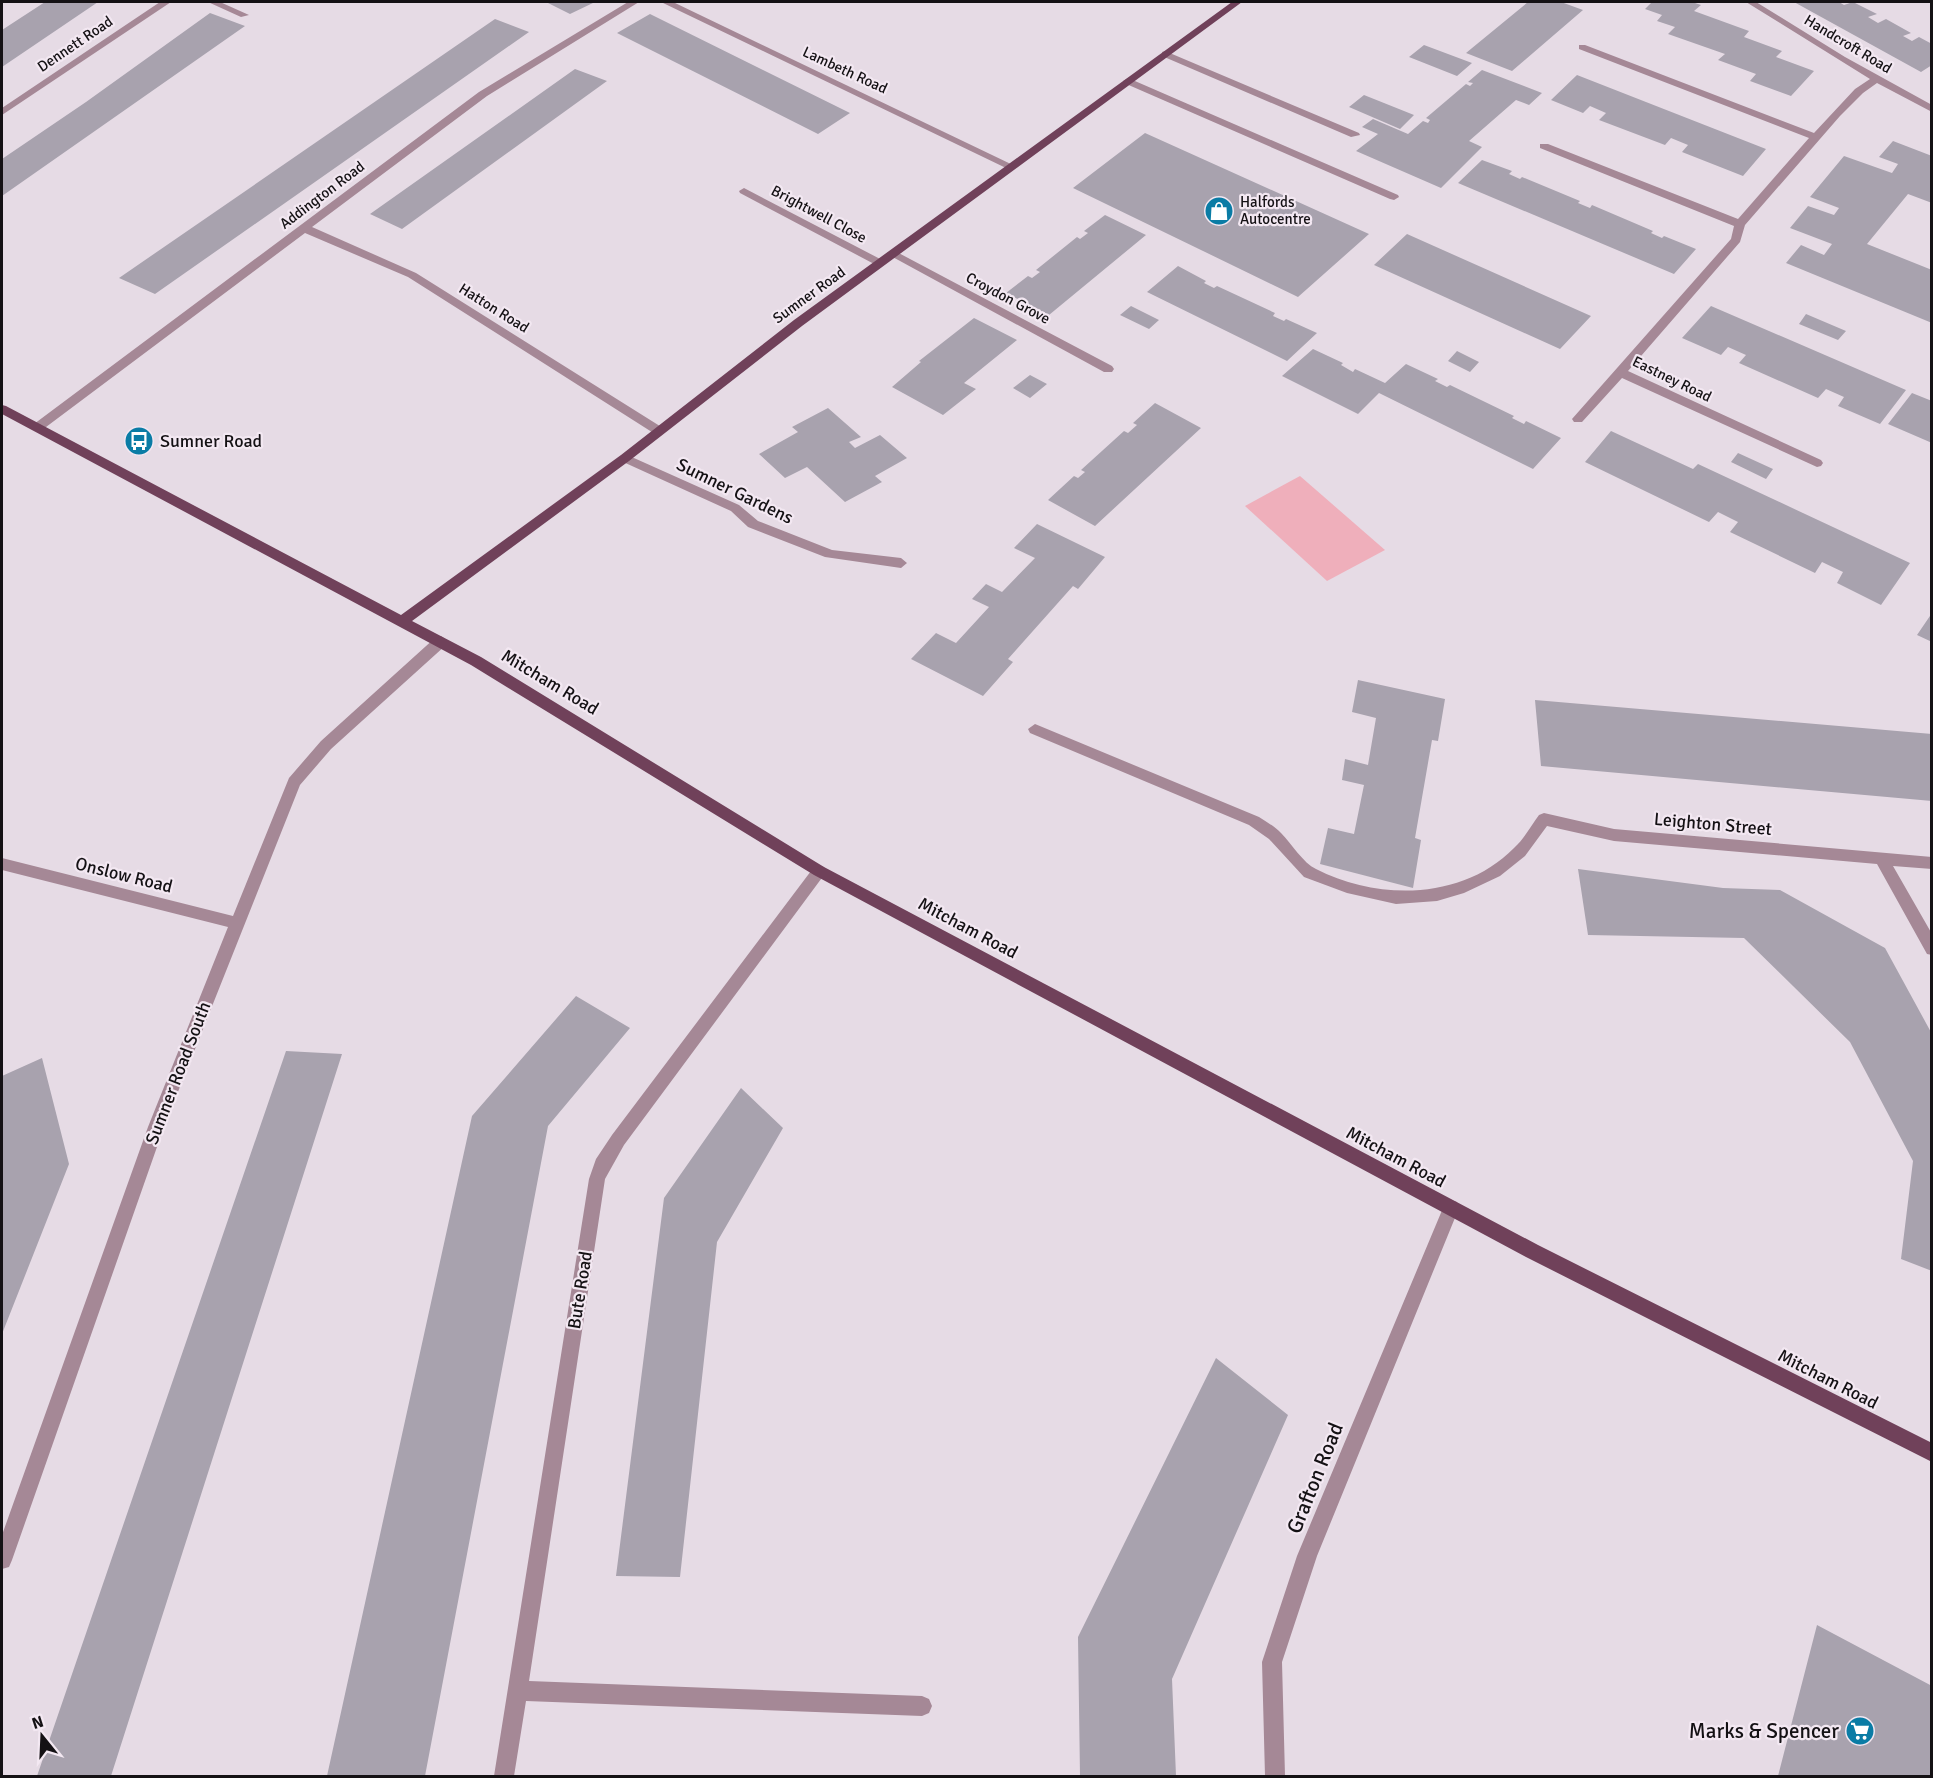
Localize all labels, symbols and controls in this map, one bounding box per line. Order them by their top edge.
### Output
street label: Handcroft Road [1801,11,1895,77]
street label: Dennett Road [34,12,116,76]
street label: Lambeth Road [800,43,890,98]
street label: Addington Road [276,157,368,233]
street label: Brightwell Close [768,181,870,247]
place label: Halfords Autocentre [1240,193,1311,228]
shop icon: Halfords Autocentre [1203,195,1235,227]
street label: Sumner Road [769,263,849,327]
street label: Croydon Grove [963,268,1053,328]
street label: Hatton Road [456,279,532,337]
street label: Eastney Road [1630,352,1715,406]
bus stop icon: Sumner Road [123,425,155,457]
place label: Sumner Road [160,430,262,452]
street label: Sumner Gardens [673,453,797,529]
street label: Mitcham Road [497,644,603,720]
street label: Leighton Street [1653,808,1773,840]
street label: Onslow Road [73,852,175,898]
street label: Mitcham Road [914,893,1022,963]
street label: Sumner Road South [141,998,215,1148]
street label: Mitcham Road [1342,1122,1450,1192]
street label: Bute Road [563,1250,597,1330]
street label: Mitcham Road [1774,1344,1882,1414]
street label: Grafton Road [1281,1419,1349,1537]
north arrow [12,1706,72,1766]
text: N [29,1711,46,1734]
supermarket icon: Marks & Spencer [1844,1715,1876,1747]
place label: Marks & Spencer [1689,1718,1839,1744]

